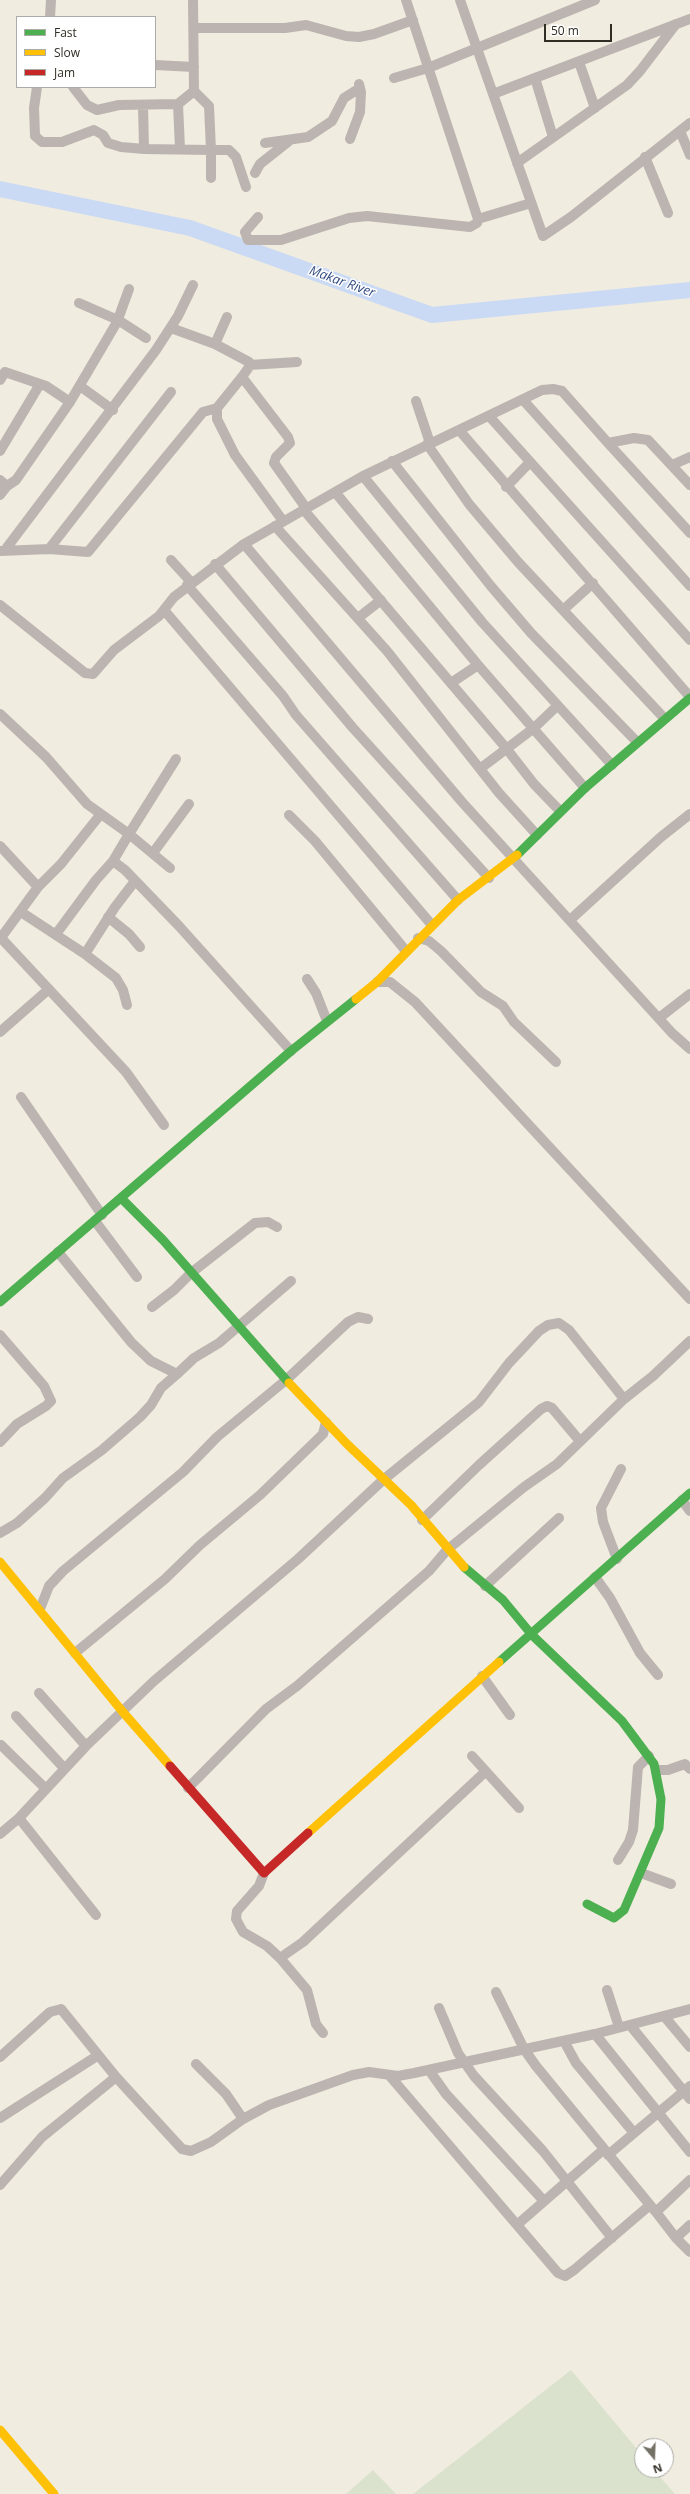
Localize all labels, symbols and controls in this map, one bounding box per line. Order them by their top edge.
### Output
legend [16,16,156,88]
scale bar [546,16,614,42]
text: 50 m [551,22,579,39]
text: Fast [54,24,77,41]
text: Slow [54,44,80,61]
text: Jam [54,64,75,81]
water label: Makar River [307,263,377,301]
north arrow [634,2438,674,2478]
text: N [651,2460,664,2477]

